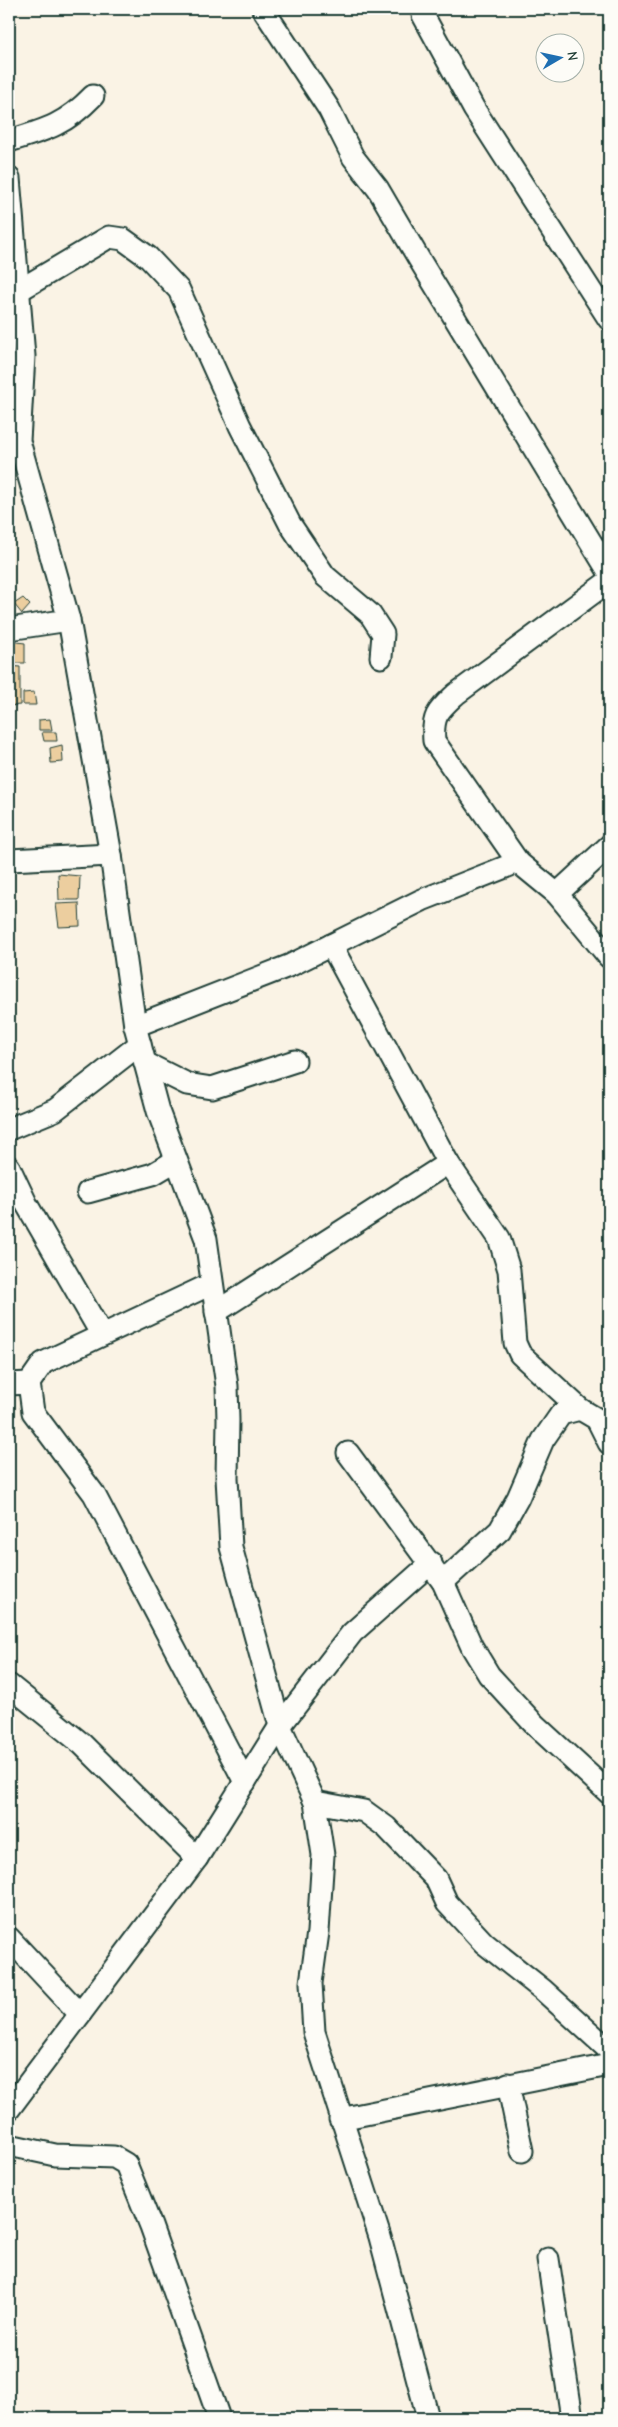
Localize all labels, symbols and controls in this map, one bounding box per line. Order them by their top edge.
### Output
north arrow [536,32,586,82]
text: N [563,50,581,62]

